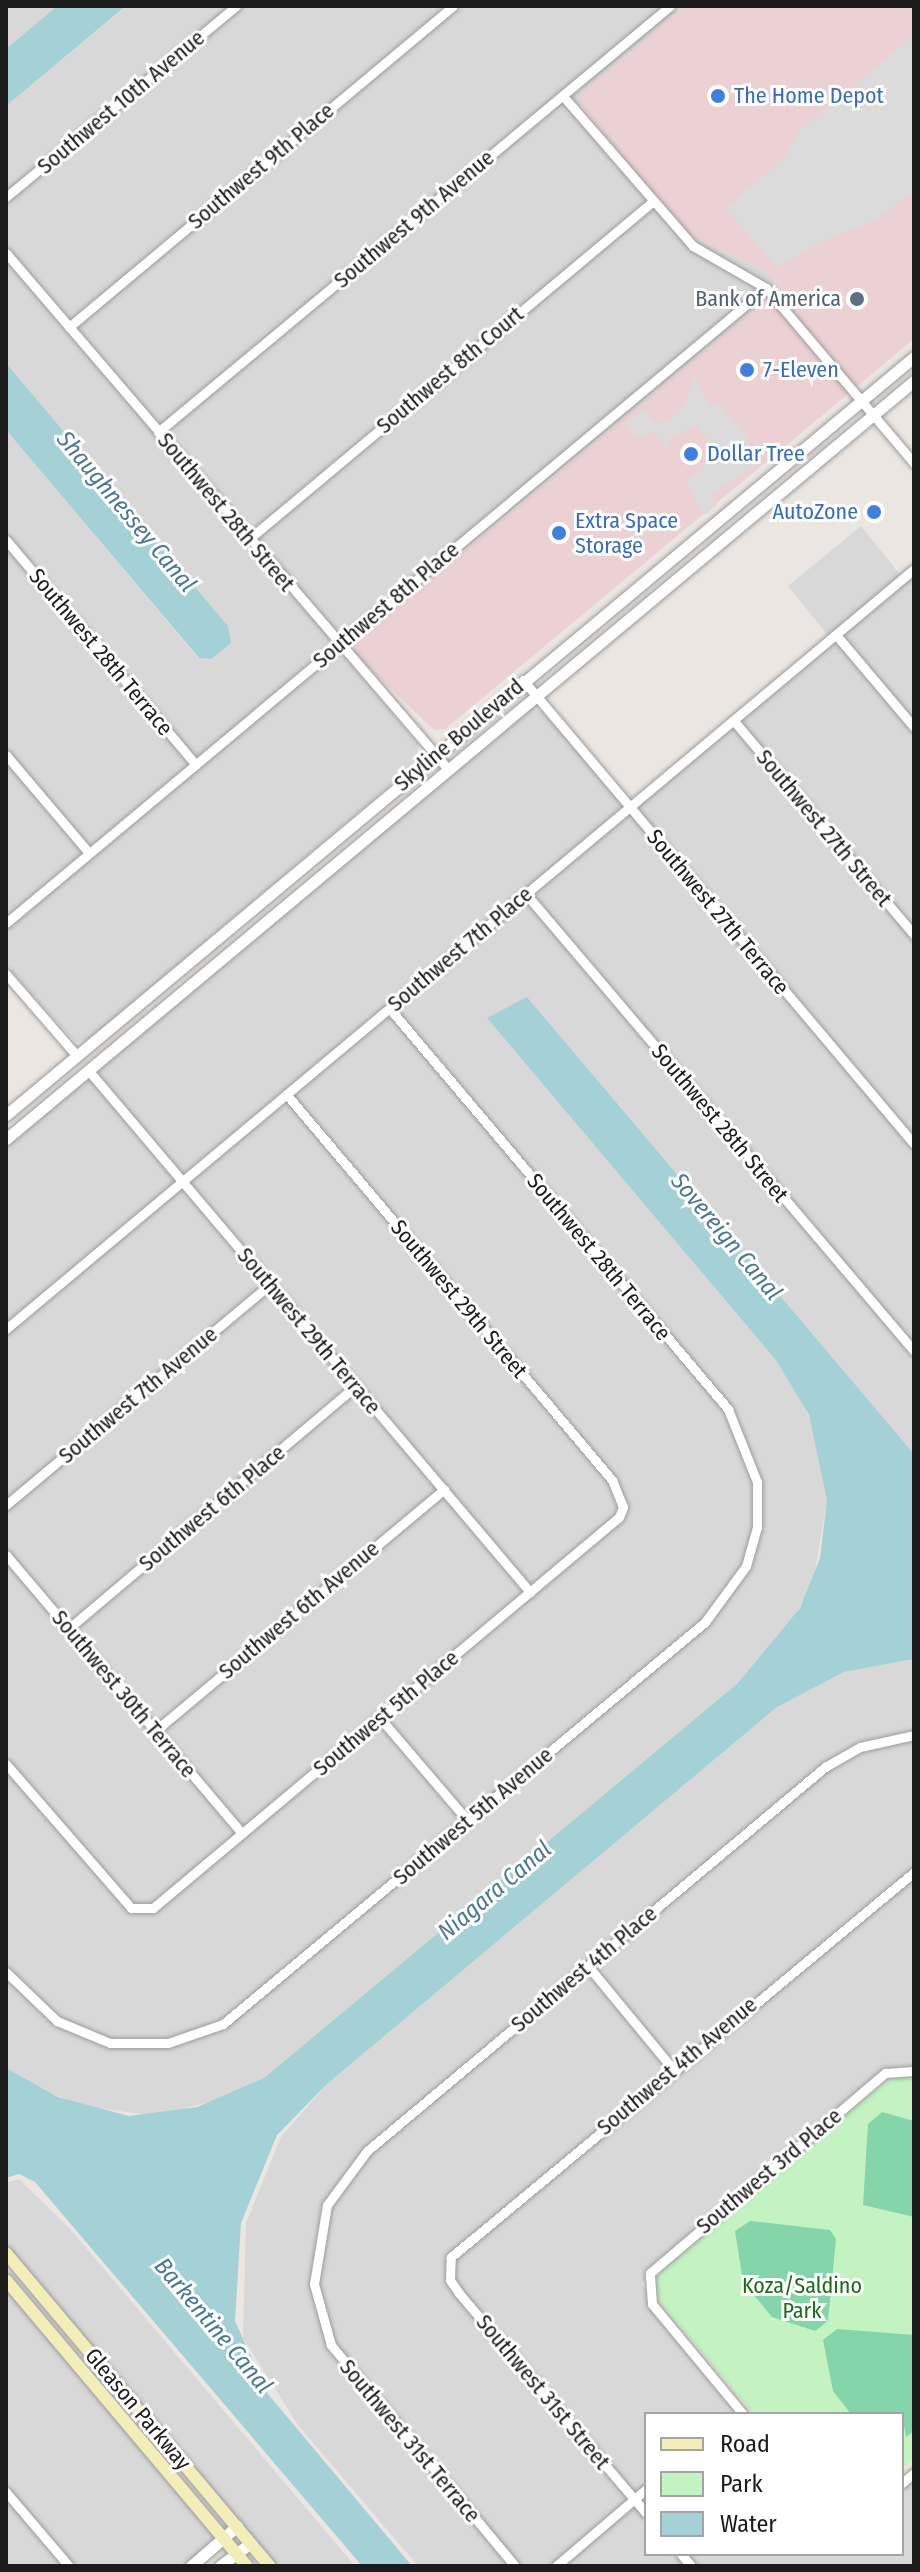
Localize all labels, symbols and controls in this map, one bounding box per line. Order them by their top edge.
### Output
street label: Southwest 10th Avenue [32,24,210,180]
place label: The Home Depot [734,83,884,109]
marker: The Home Depot [709,87,727,105]
street label: Southwest 9th Place [183,97,339,235]
street label: Southwest 9th Avenue [329,144,499,294]
place label: Bank of America [695,286,841,312]
marker: Bank of America [848,290,866,308]
street label: Southwest 8th Court [371,301,529,439]
place label: 7-Eleven [763,357,839,383]
marker: 7-Eleven [738,361,756,379]
water label: Shaughnessey Canal [50,426,202,598]
street label: Southwest 28th Street [152,427,300,597]
place label: Dollar Tree [707,441,805,467]
marker: Dollar Tree [682,445,700,463]
place label: AutoZone [773,499,858,525]
marker: AutoZone [865,503,883,521]
place label: Extra Space Storage [575,507,678,558]
marker: Extra Space Storage [550,524,568,542]
street label: Southwest 8th Place [308,536,464,674]
street label: Southwest 28th Terrace [24,563,178,741]
street label: Skyline Boulevard [389,673,529,797]
street label: Southwest 27th Street [751,744,897,912]
street label: Southwest 27th Terrace [641,824,795,1000]
street label: Southwest 7th Place [382,881,538,1017]
street label: Southwest 28th Street [646,1038,794,1208]
street label: Southwest 28th Terrace [522,1168,676,1346]
water label: Sovereign Canal [664,1168,788,1306]
street label: Southwest 29th Street [385,1215,533,1383]
street label: Southwest 29th Terrace [232,1242,386,1420]
street label: Southwest 7th Avenue [53,1321,223,1469]
street label: Southwest 6th Place [134,1439,290,1577]
street label: Southwest 6th Avenue [214,1535,384,1685]
street label: Southwest 30th Terrace [46,1605,202,1783]
street label: Southwest 5th Place [308,1645,464,1781]
street label: Southwest 5th Avenue [388,1742,558,1890]
water label: Niagara Canal [432,1835,558,1947]
street label: Southwest 4th Place [506,1900,662,2038]
street label: Southwest 4th Avenue [592,1991,762,2141]
street label: Southwest 3rd Place [691,2103,847,2239]
water label: Barkentine Canal [148,2252,278,2400]
park label: Koza/Saldino Park [742,2272,862,2324]
street label: Southwest 31st Street [471,2309,615,2475]
street label: Gleason Parkway [79,2343,197,2475]
street label: Southwest 31st Terrace [334,2354,486,2528]
legend [644,2412,904,2556]
text: Road [720,2430,770,2458]
text: Park [720,2470,763,2498]
text: Water [720,2510,777,2538]

